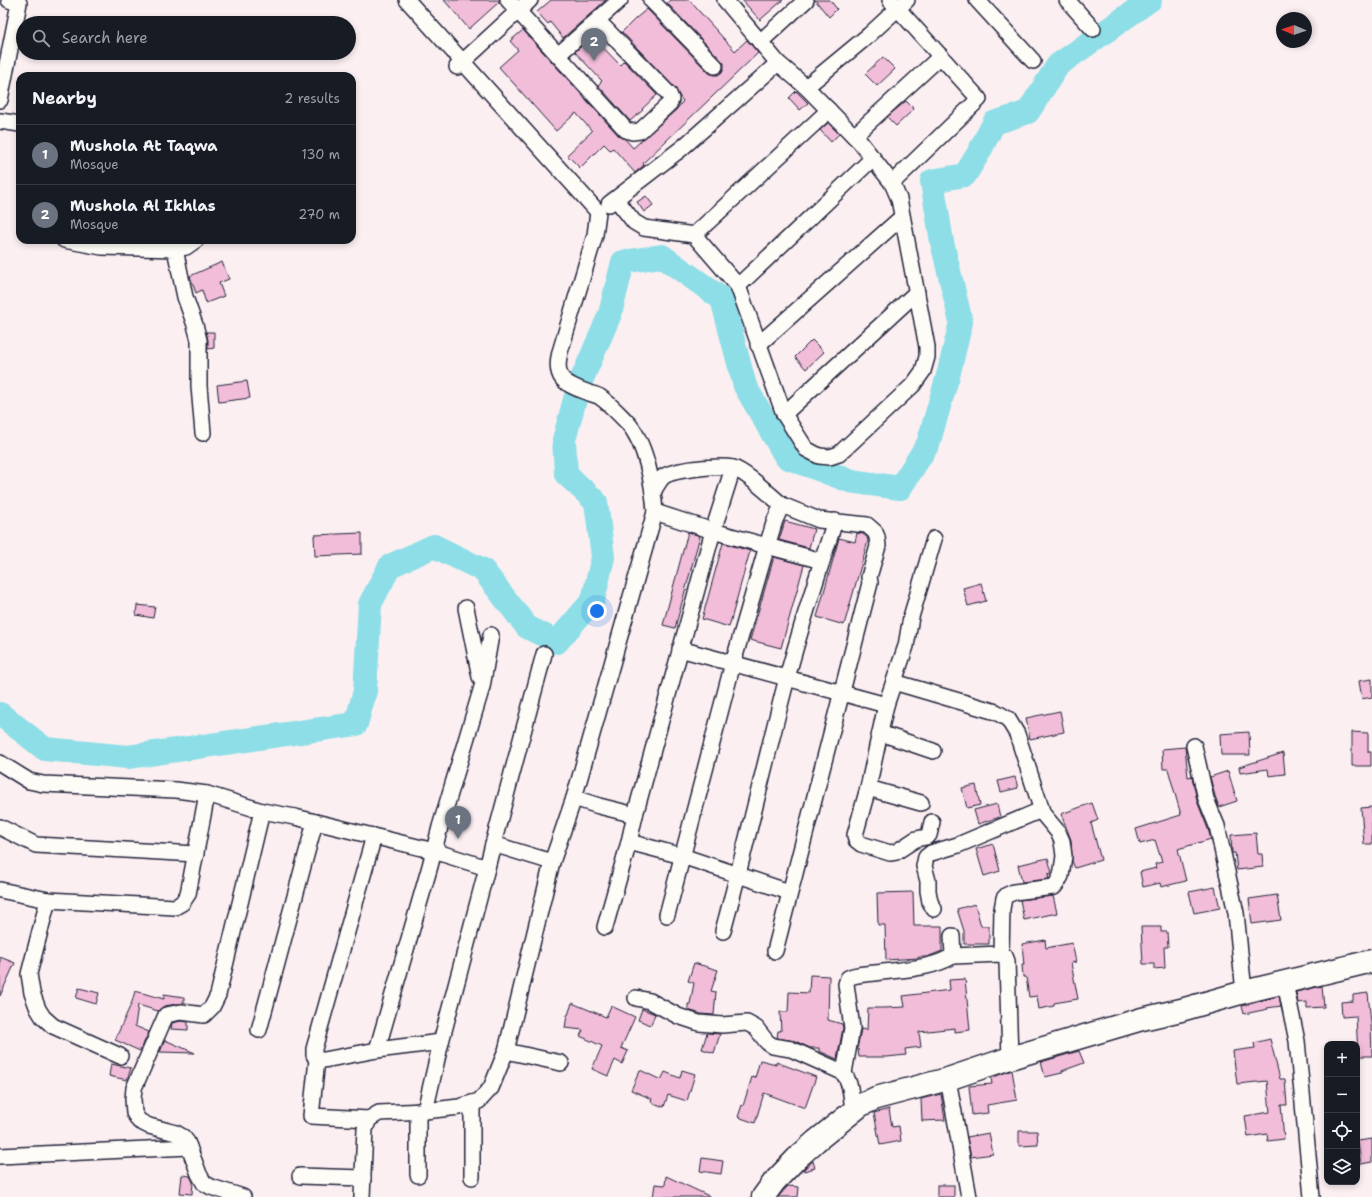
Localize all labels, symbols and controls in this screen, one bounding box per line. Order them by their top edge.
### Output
north arrow [1276,12,1312,48]
search box [16,16,356,60]
icon: search [30,27,52,49]
text: Search here [62,28,148,48]
pin: 2 [581,28,607,61]
text: Nearby [32,87,97,109]
text: 2 results [284,90,340,107]
text: Mushola At Taqwa [70,136,218,156]
text: 1 [42,146,48,163]
text: 130 m [302,146,340,163]
text: Mosque [70,156,119,173]
text: Mushola Al Ikhlas [70,196,216,216]
text: 2 [40,206,50,223]
text: 270 m [298,206,340,223]
text: Mosque [70,216,119,233]
your location [587,601,607,621]
pin: 1 [445,806,471,839]
map controls [1324,1041,1360,1185]
button: + [1324,1041,1360,1077]
button: − [1324,1077,1360,1113]
button: locate [1324,1113,1360,1149]
button: layers [1324,1149,1360,1185]

